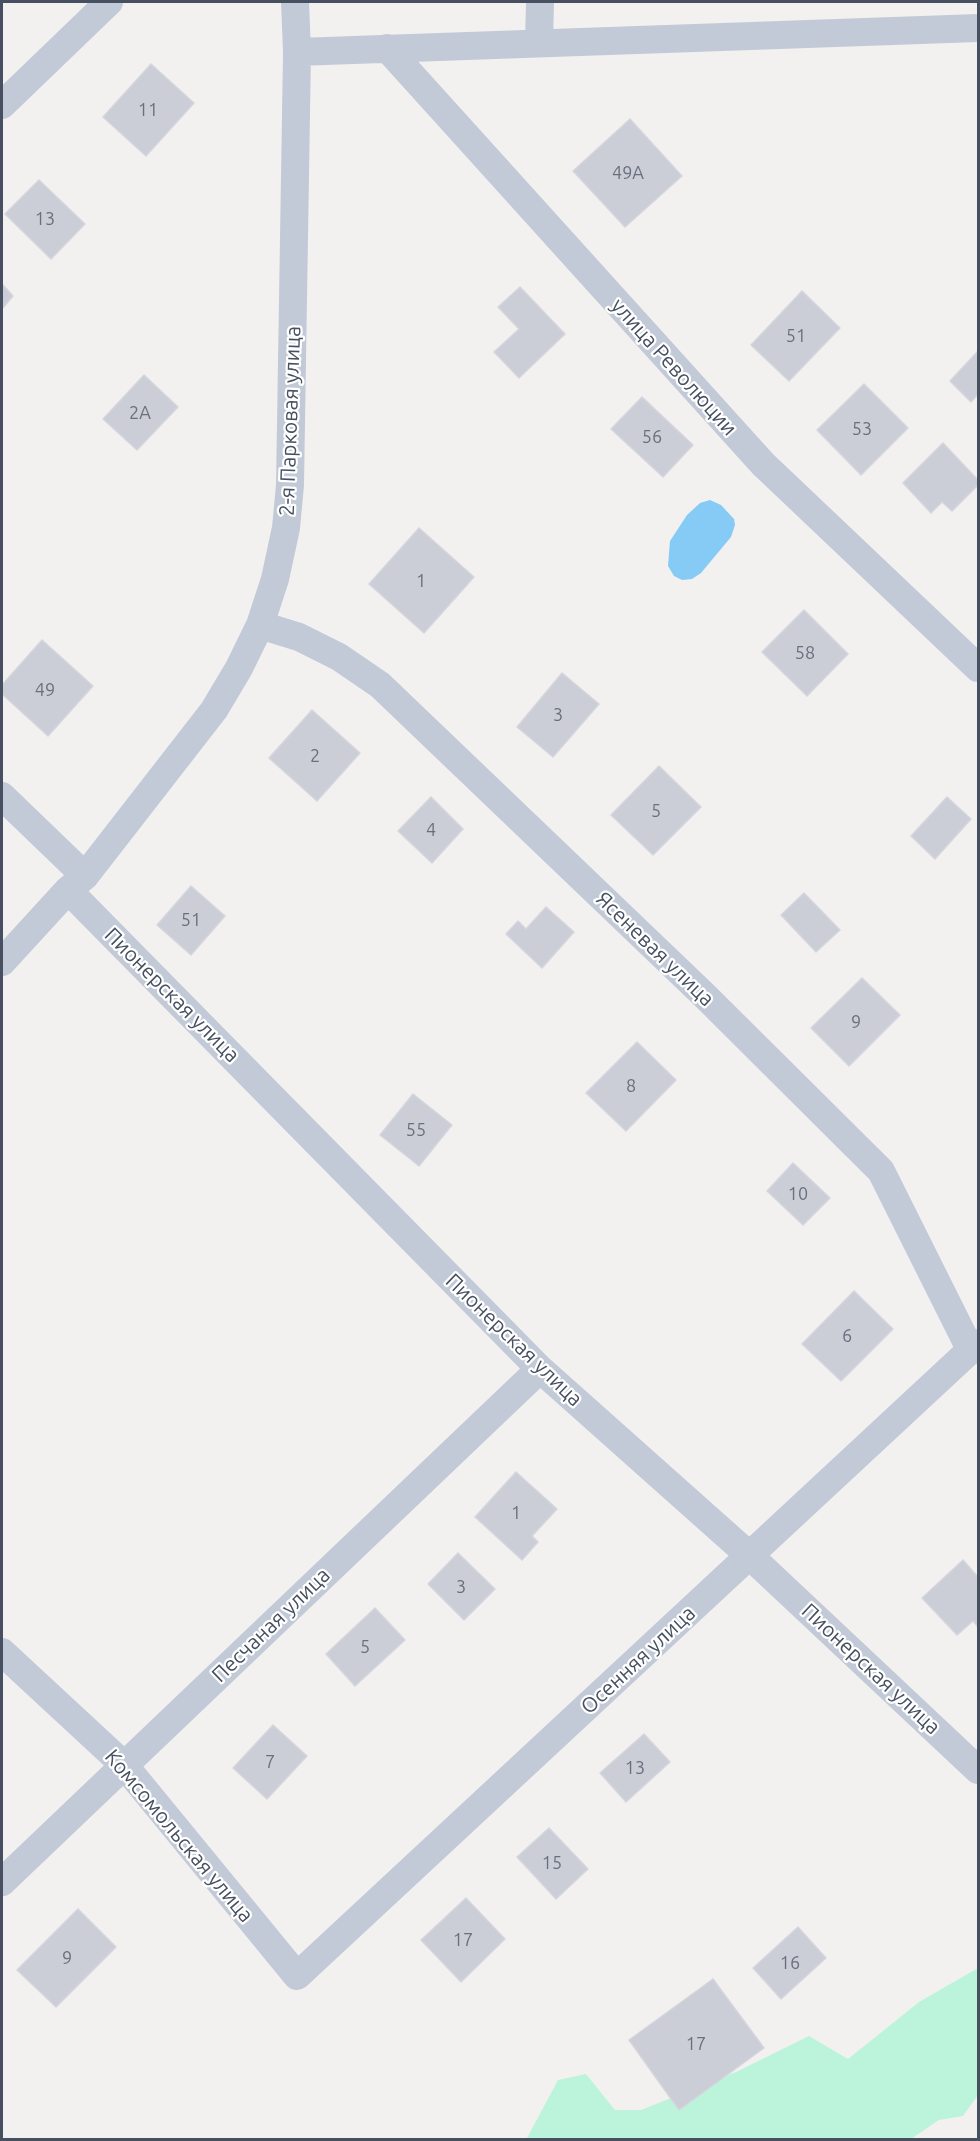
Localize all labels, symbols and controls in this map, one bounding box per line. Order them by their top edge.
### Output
house number: 11 [138,99,158,121]
house number: 49А [612,162,644,184]
house number: 13 [35,208,55,230]
street label: улица Революции [606,293,742,441]
street label: 2-я Парковая улица [274,325,306,517]
house number: 51 [786,325,806,347]
house number: 2А [129,402,151,424]
house number: 53 [852,418,872,440]
house number: 56 [642,426,662,448]
house number: 1 [416,570,426,592]
house number: 58 [795,642,815,664]
house number: 49 [35,679,55,701]
house number: 3 [553,704,563,726]
house number: 2 [310,745,320,767]
house number: 5 [651,800,661,822]
house number: 4 [426,819,436,841]
street label: Ясеневая улица [591,886,719,1012]
house number: 51 [181,909,201,931]
street label: Пионерская улица [99,922,245,1068]
house number: 9 [851,1011,861,1033]
house number: 8 [626,1075,636,1097]
house number: 55 [406,1119,426,1141]
house number: 10 [788,1183,808,1205]
street label: Пионерская улица [440,1268,588,1412]
house number: 6 [842,1325,852,1347]
house number: 1 [511,1502,521,1524]
street label: Песчаная улица [207,1562,335,1688]
house number: 3 [456,1576,466,1598]
street label: Пионерская улица [796,1598,946,1740]
street label: Осенняя улица [576,1601,700,1719]
house number: 5 [360,1636,370,1658]
street label: Комсомольская улица [99,1745,259,1927]
house number: 7 [265,1751,275,1773]
house number: 13 [625,1757,645,1779]
house number: 15 [542,1852,562,1874]
house number: 17 [453,1929,473,1951]
house number: 9 [62,1947,72,1969]
house number: 16 [780,1952,800,1974]
house number: 17 [686,2033,706,2055]

